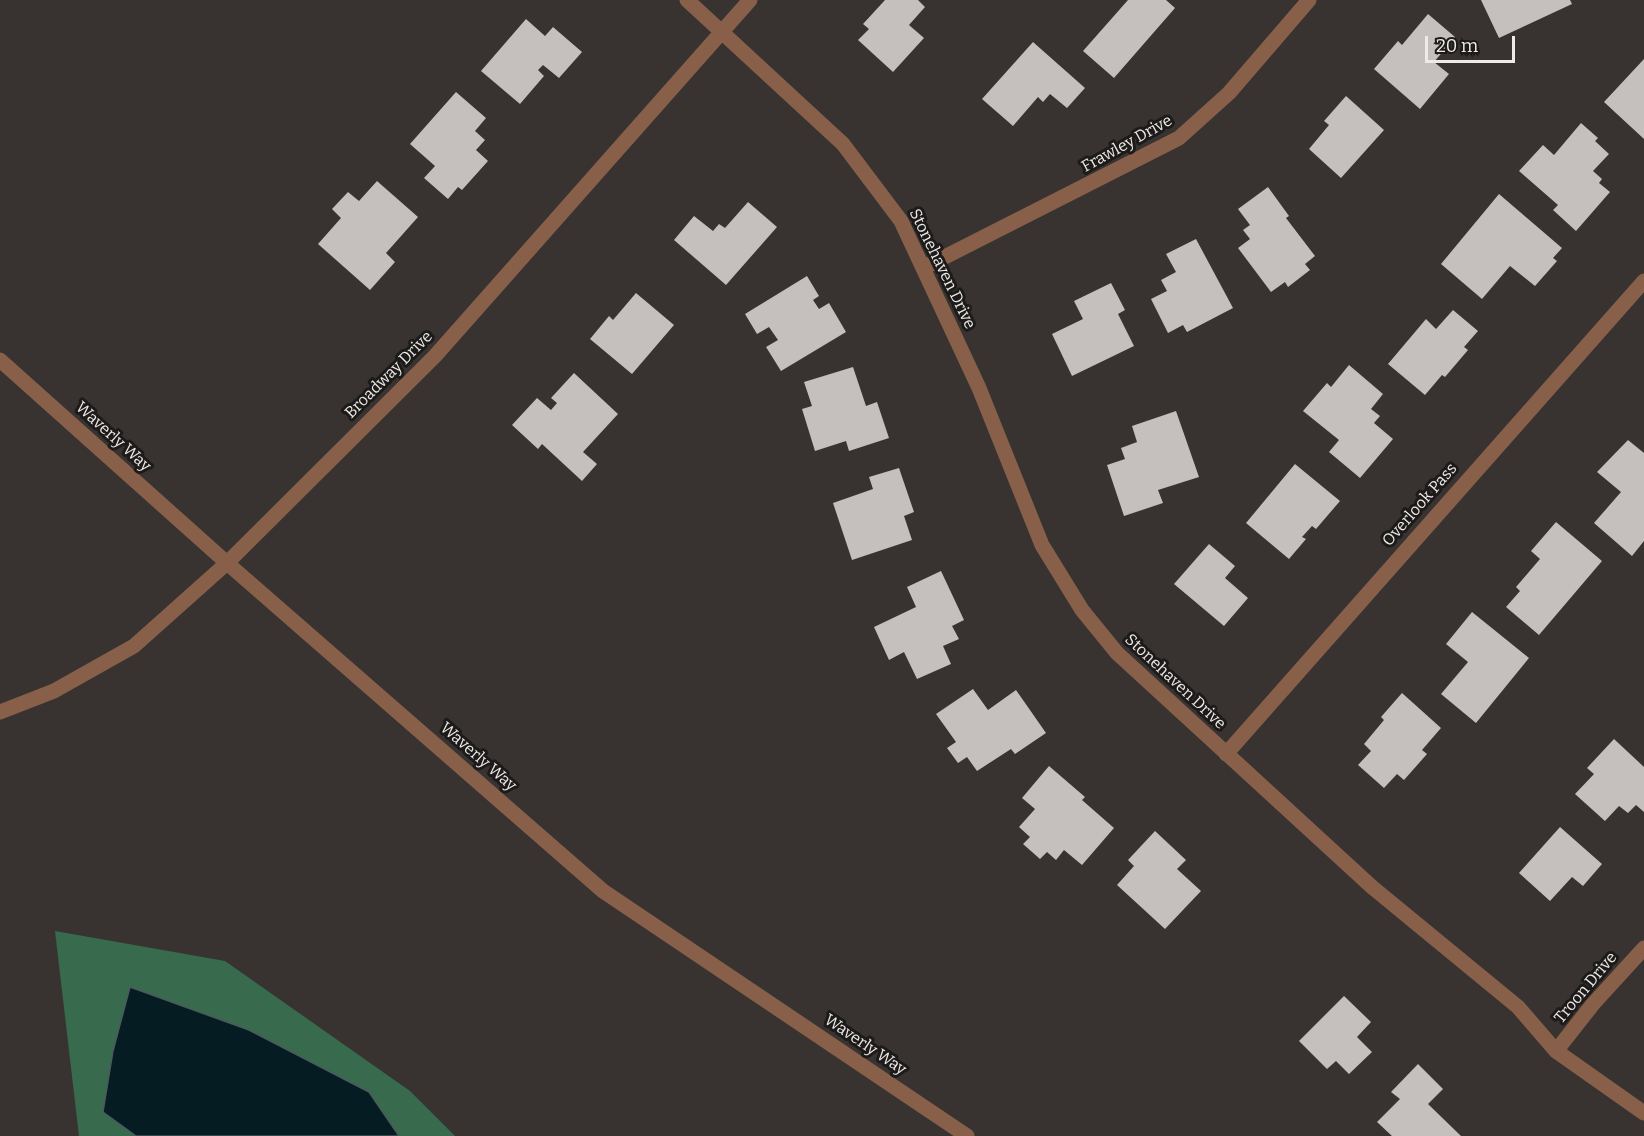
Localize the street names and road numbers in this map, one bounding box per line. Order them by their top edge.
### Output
street label: Frawley Drive [1078,111,1176,177]
street label: Stonehaven Drive [905,206,979,332]
street label: Broadway Drive [341,327,437,423]
street label: Waverly Way [71,398,155,476]
street label: Overlook Pass [1379,460,1461,550]
street label: Stonehaven Drive [1121,630,1229,734]
street label: Waverly Way [436,719,520,795]
street label: Troon Drive [1551,949,1621,1027]
street label: Waverly Way [820,1011,910,1079]

